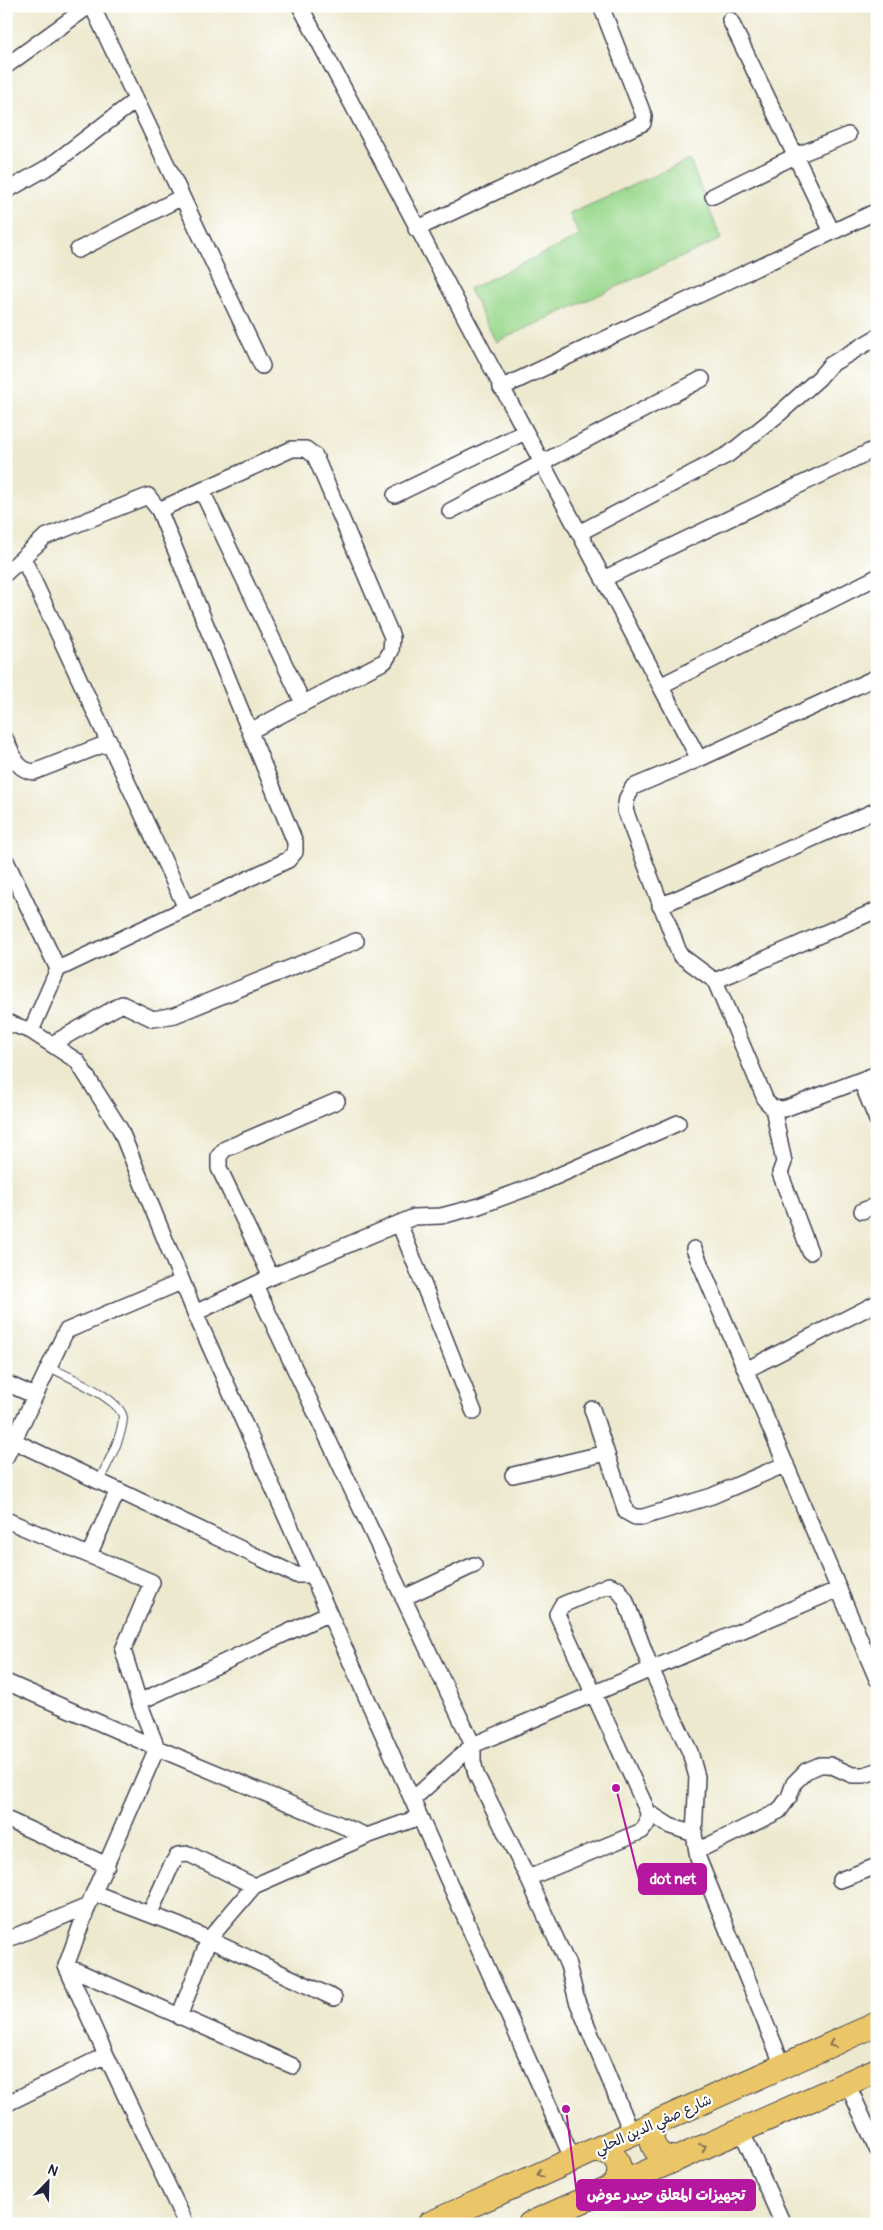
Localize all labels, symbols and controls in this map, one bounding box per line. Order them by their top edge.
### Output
callout: dot net [639,1864,706,1894]
text: dot net [650,1870,697,1889]
one-way arrow [828,2037,837,2048]
street label: شارع صفي الدين الحلي [592,2091,716,2162]
one-way arrow [698,2143,707,2154]
north arrow [22,2158,72,2208]
text: N [45,2161,61,2180]
one-way arrow [536,2168,545,2179]
callout: تجهيزات المعلق حيدر عوض [577,2180,755,2210]
text: تجهيزات المعلق حيدر عوض [587,2186,746,2205]

